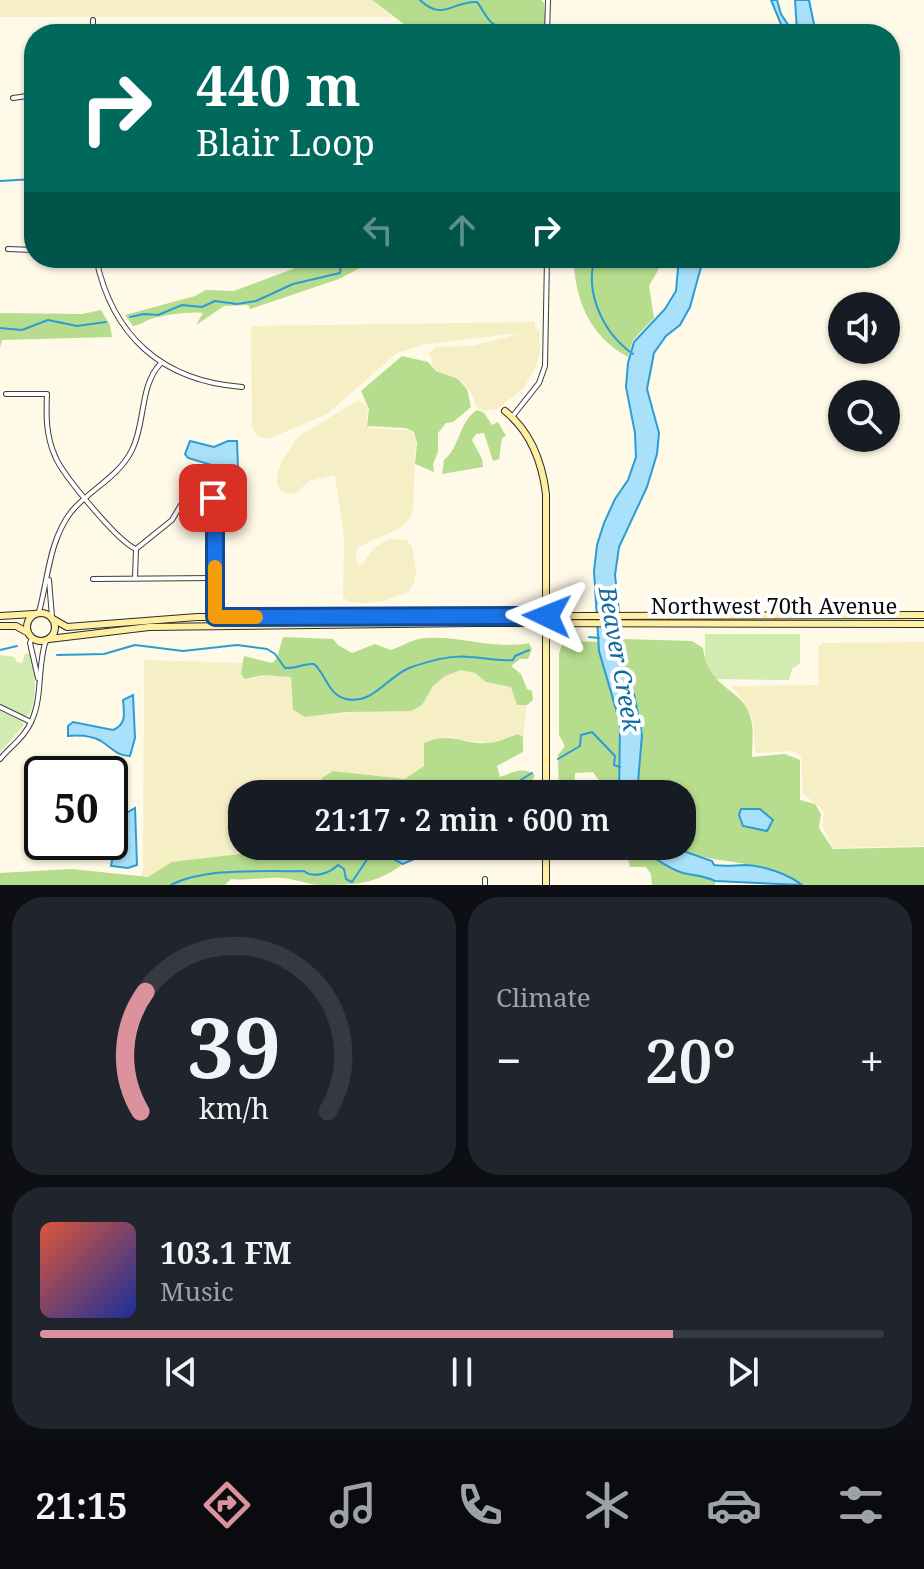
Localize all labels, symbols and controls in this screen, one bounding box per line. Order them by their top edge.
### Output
text: 440 m [196,46,361,122]
icon: right [64,56,168,160]
text: Blair Loop [196,118,375,167]
icon: left [356,208,400,252]
icon: ahead [440,208,484,252]
icon: right [524,208,568,252]
map controls [828,292,900,452]
button: sound [828,292,900,364]
button: search [828,380,900,452]
pin [179,464,247,532]
icon: arrive [191,476,235,520]
position arrow [505,574,589,658]
water label: Beaver Creek [591,583,650,735]
street label: Northwest 70th Avenue [651,590,897,620]
speed limit sign: 50 [24,756,128,860]
text: 21:17 · 2 min · 600 m [314,799,610,840]
text: Climate [496,979,591,1015]
text: 39 [187,989,281,1102]
text: 20° [645,1019,736,1101]
text: − [496,1030,521,1090]
text: + [859,1030,884,1090]
text: km/h [199,1088,269,1127]
text: 103.1 FM [160,1232,292,1273]
text: Music [160,1273,234,1309]
icon: previous [159,1350,203,1394]
icon: pause [440,1350,484,1394]
icon: next [721,1350,765,1394]
icon: directions [199,1477,255,1533]
icon: music [325,1477,381,1533]
icon: phone [452,1477,508,1533]
icon: climate [579,1477,635,1533]
icon: car [706,1477,762,1533]
icon: filters [833,1477,889,1533]
text: 21:15 [35,1481,128,1530]

